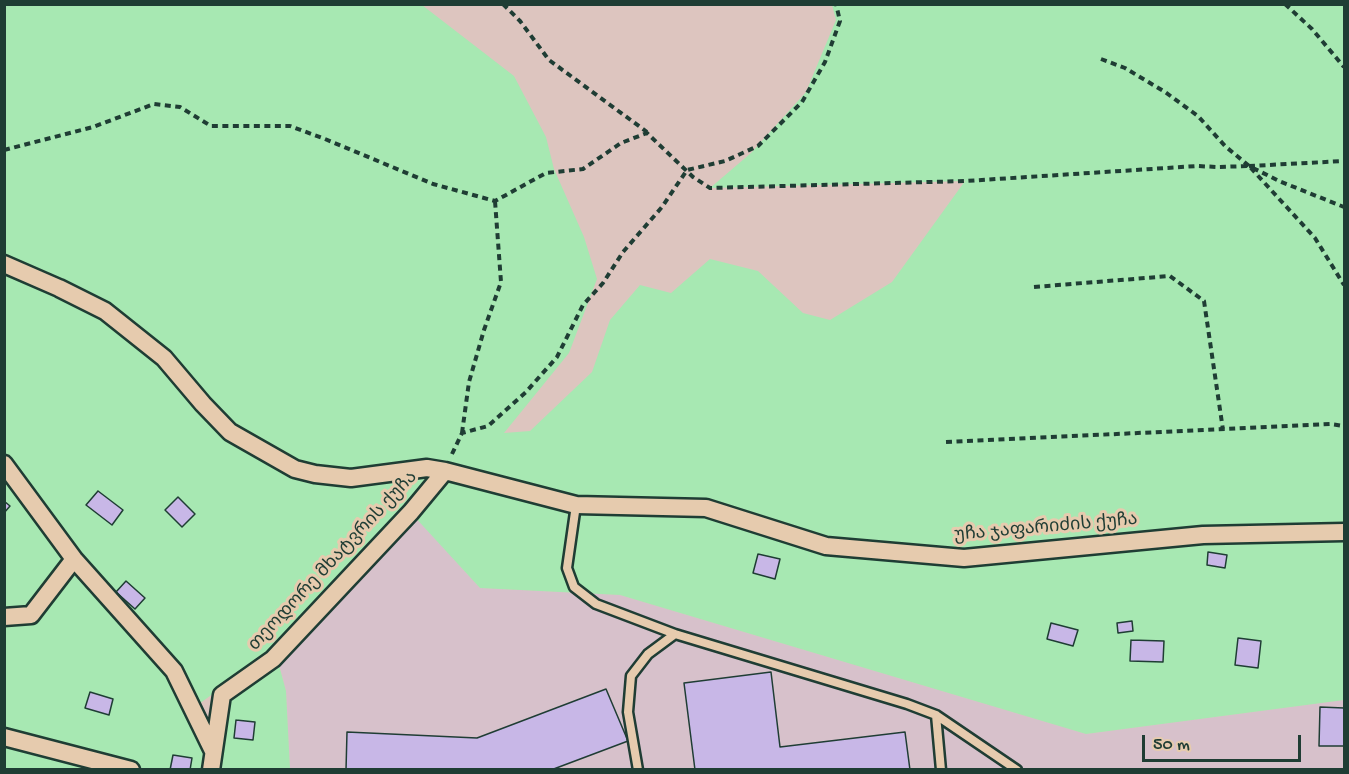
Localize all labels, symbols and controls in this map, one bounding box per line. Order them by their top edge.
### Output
street label: თეოდორე მხატვრის ქუჩა [245,468,423,656]
street label: უჩა ჯაფარიძის ქუჩა [953,510,1139,548]
scale bar [1145,723,1304,761]
text: 50 m [1153,735,1190,756]

